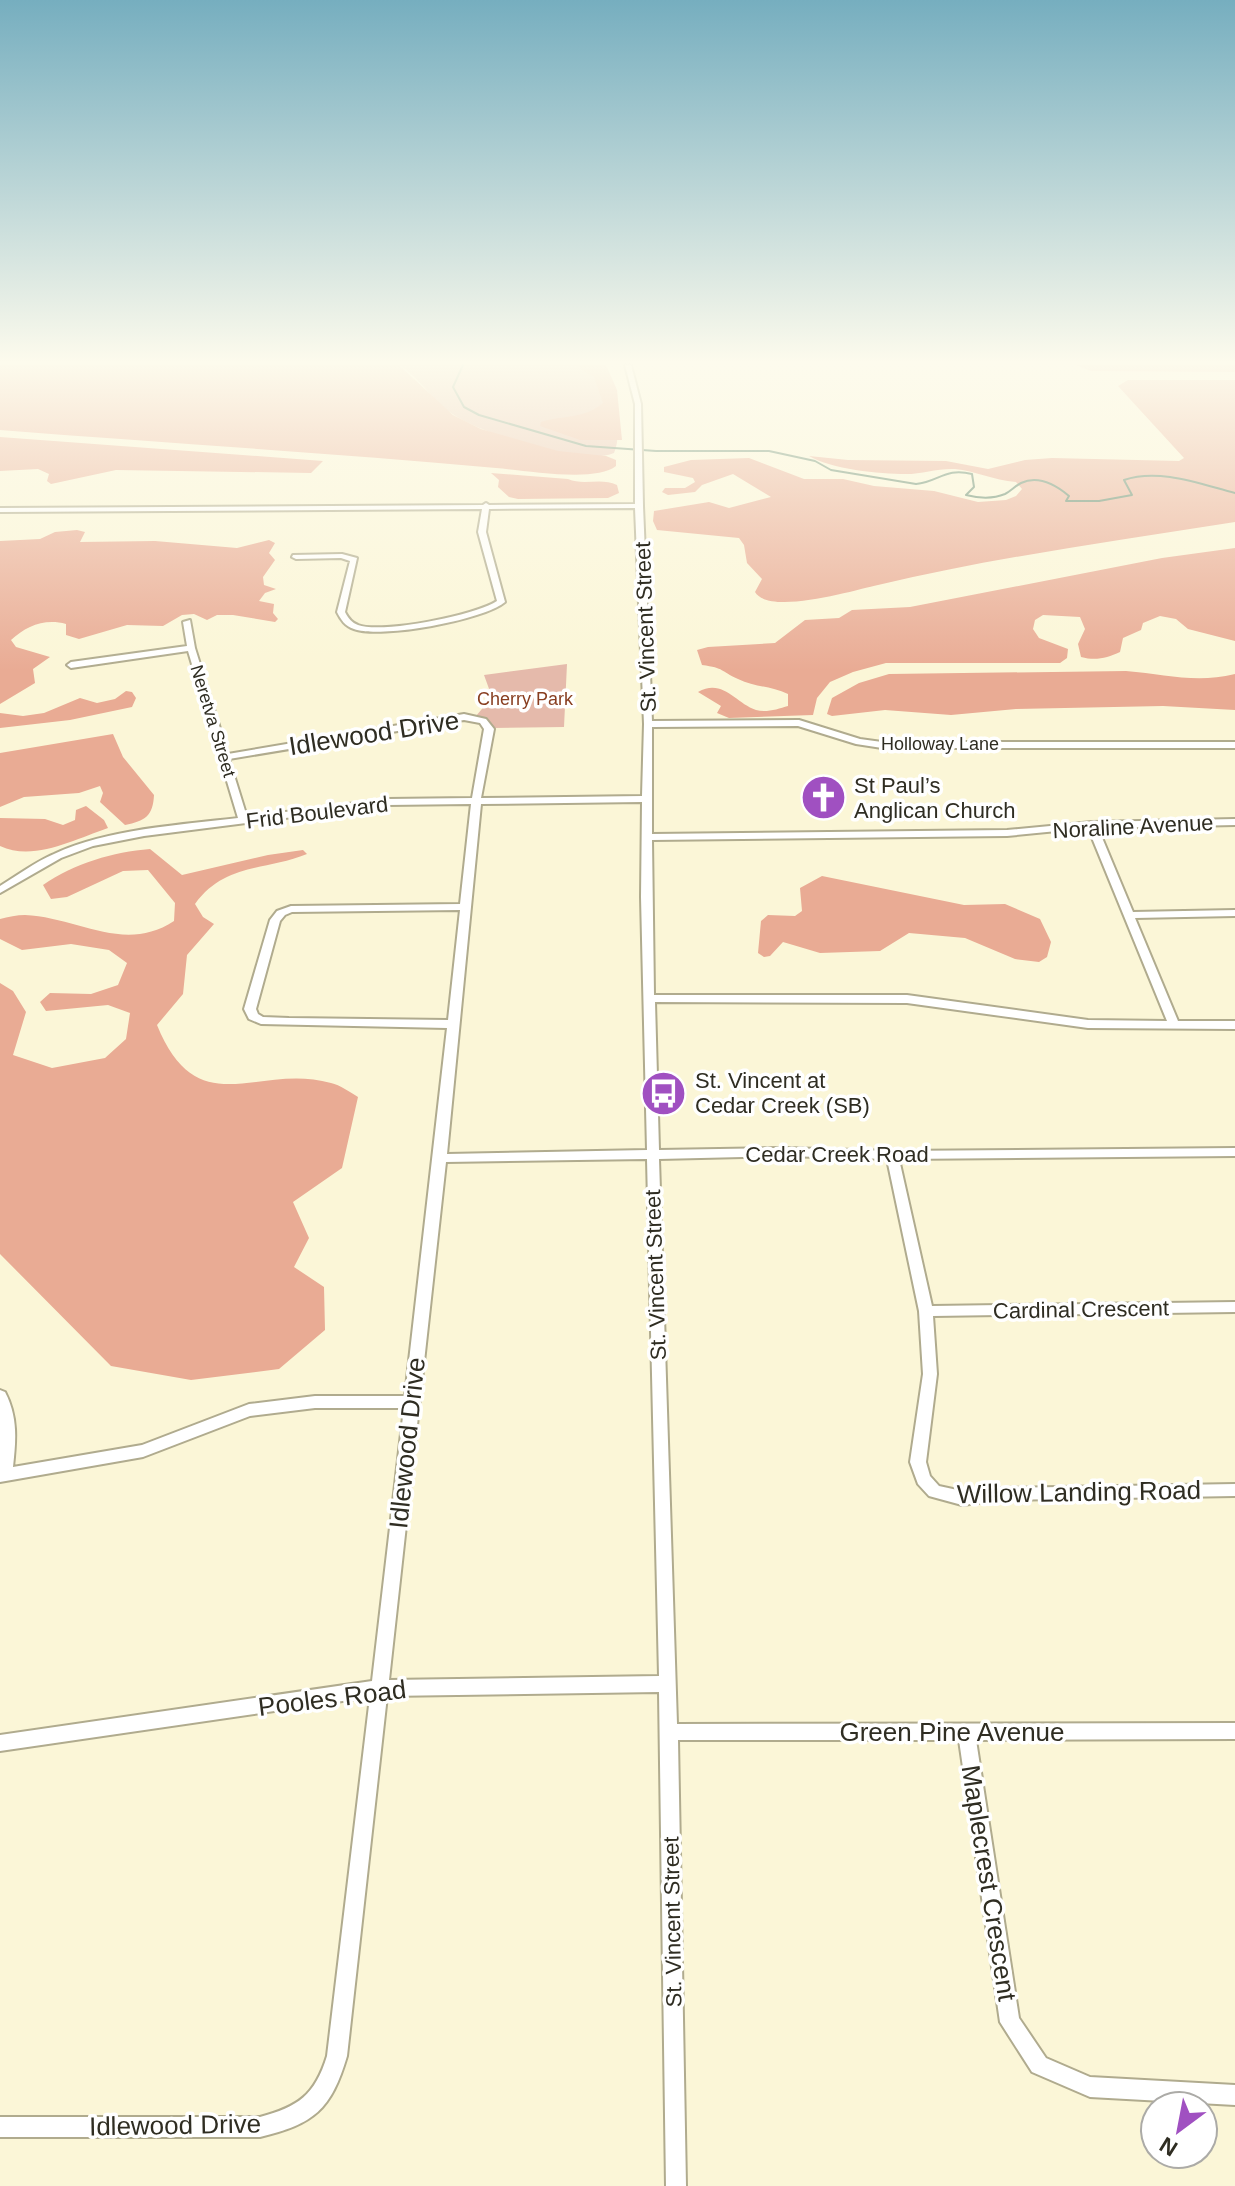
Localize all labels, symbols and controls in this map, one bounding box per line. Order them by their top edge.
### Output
street label: St. Vincent Street [630,541,661,713]
street label: Neretva Street [186,663,240,779]
park label: Cherry Park [477,689,574,709]
street label: Idlewood Drive [287,705,461,761]
street label: Holloway Lane [881,734,999,754]
place label: St Paul’s Anglican Church [854,773,1015,823]
church icon: St Paul’s Anglican Church [799,774,847,822]
street label: Frid Boulevard [245,791,390,834]
street label: Noraline Avenue [1052,810,1214,843]
place label: St. Vincent at Cedar Creek (SB) [695,1068,870,1118]
bus stop icon: St. Vincent at Cedar Creek (SB) [640,1069,688,1117]
street label: Cedar Creek Road [745,1142,929,1167]
street label: St. Vincent Street [640,1189,671,1361]
street label: Cardinal Crescent [993,1295,1169,1324]
street label: Idlewood Drive [383,1356,431,1530]
street label: Willow Landing Road [957,1475,1201,1509]
street label: Pooles Road [256,1674,408,1722]
street label: Green Pine Avenue [839,1717,1065,1747]
street label: Maplecrest Crescent [956,1763,1023,2004]
street label: St. Vincent Street [659,1836,686,2008]
north arrow [1139,2090,1219,2170]
street label: Idlewood Drive [89,2109,261,2141]
text: N [1155,2132,1182,2161]

